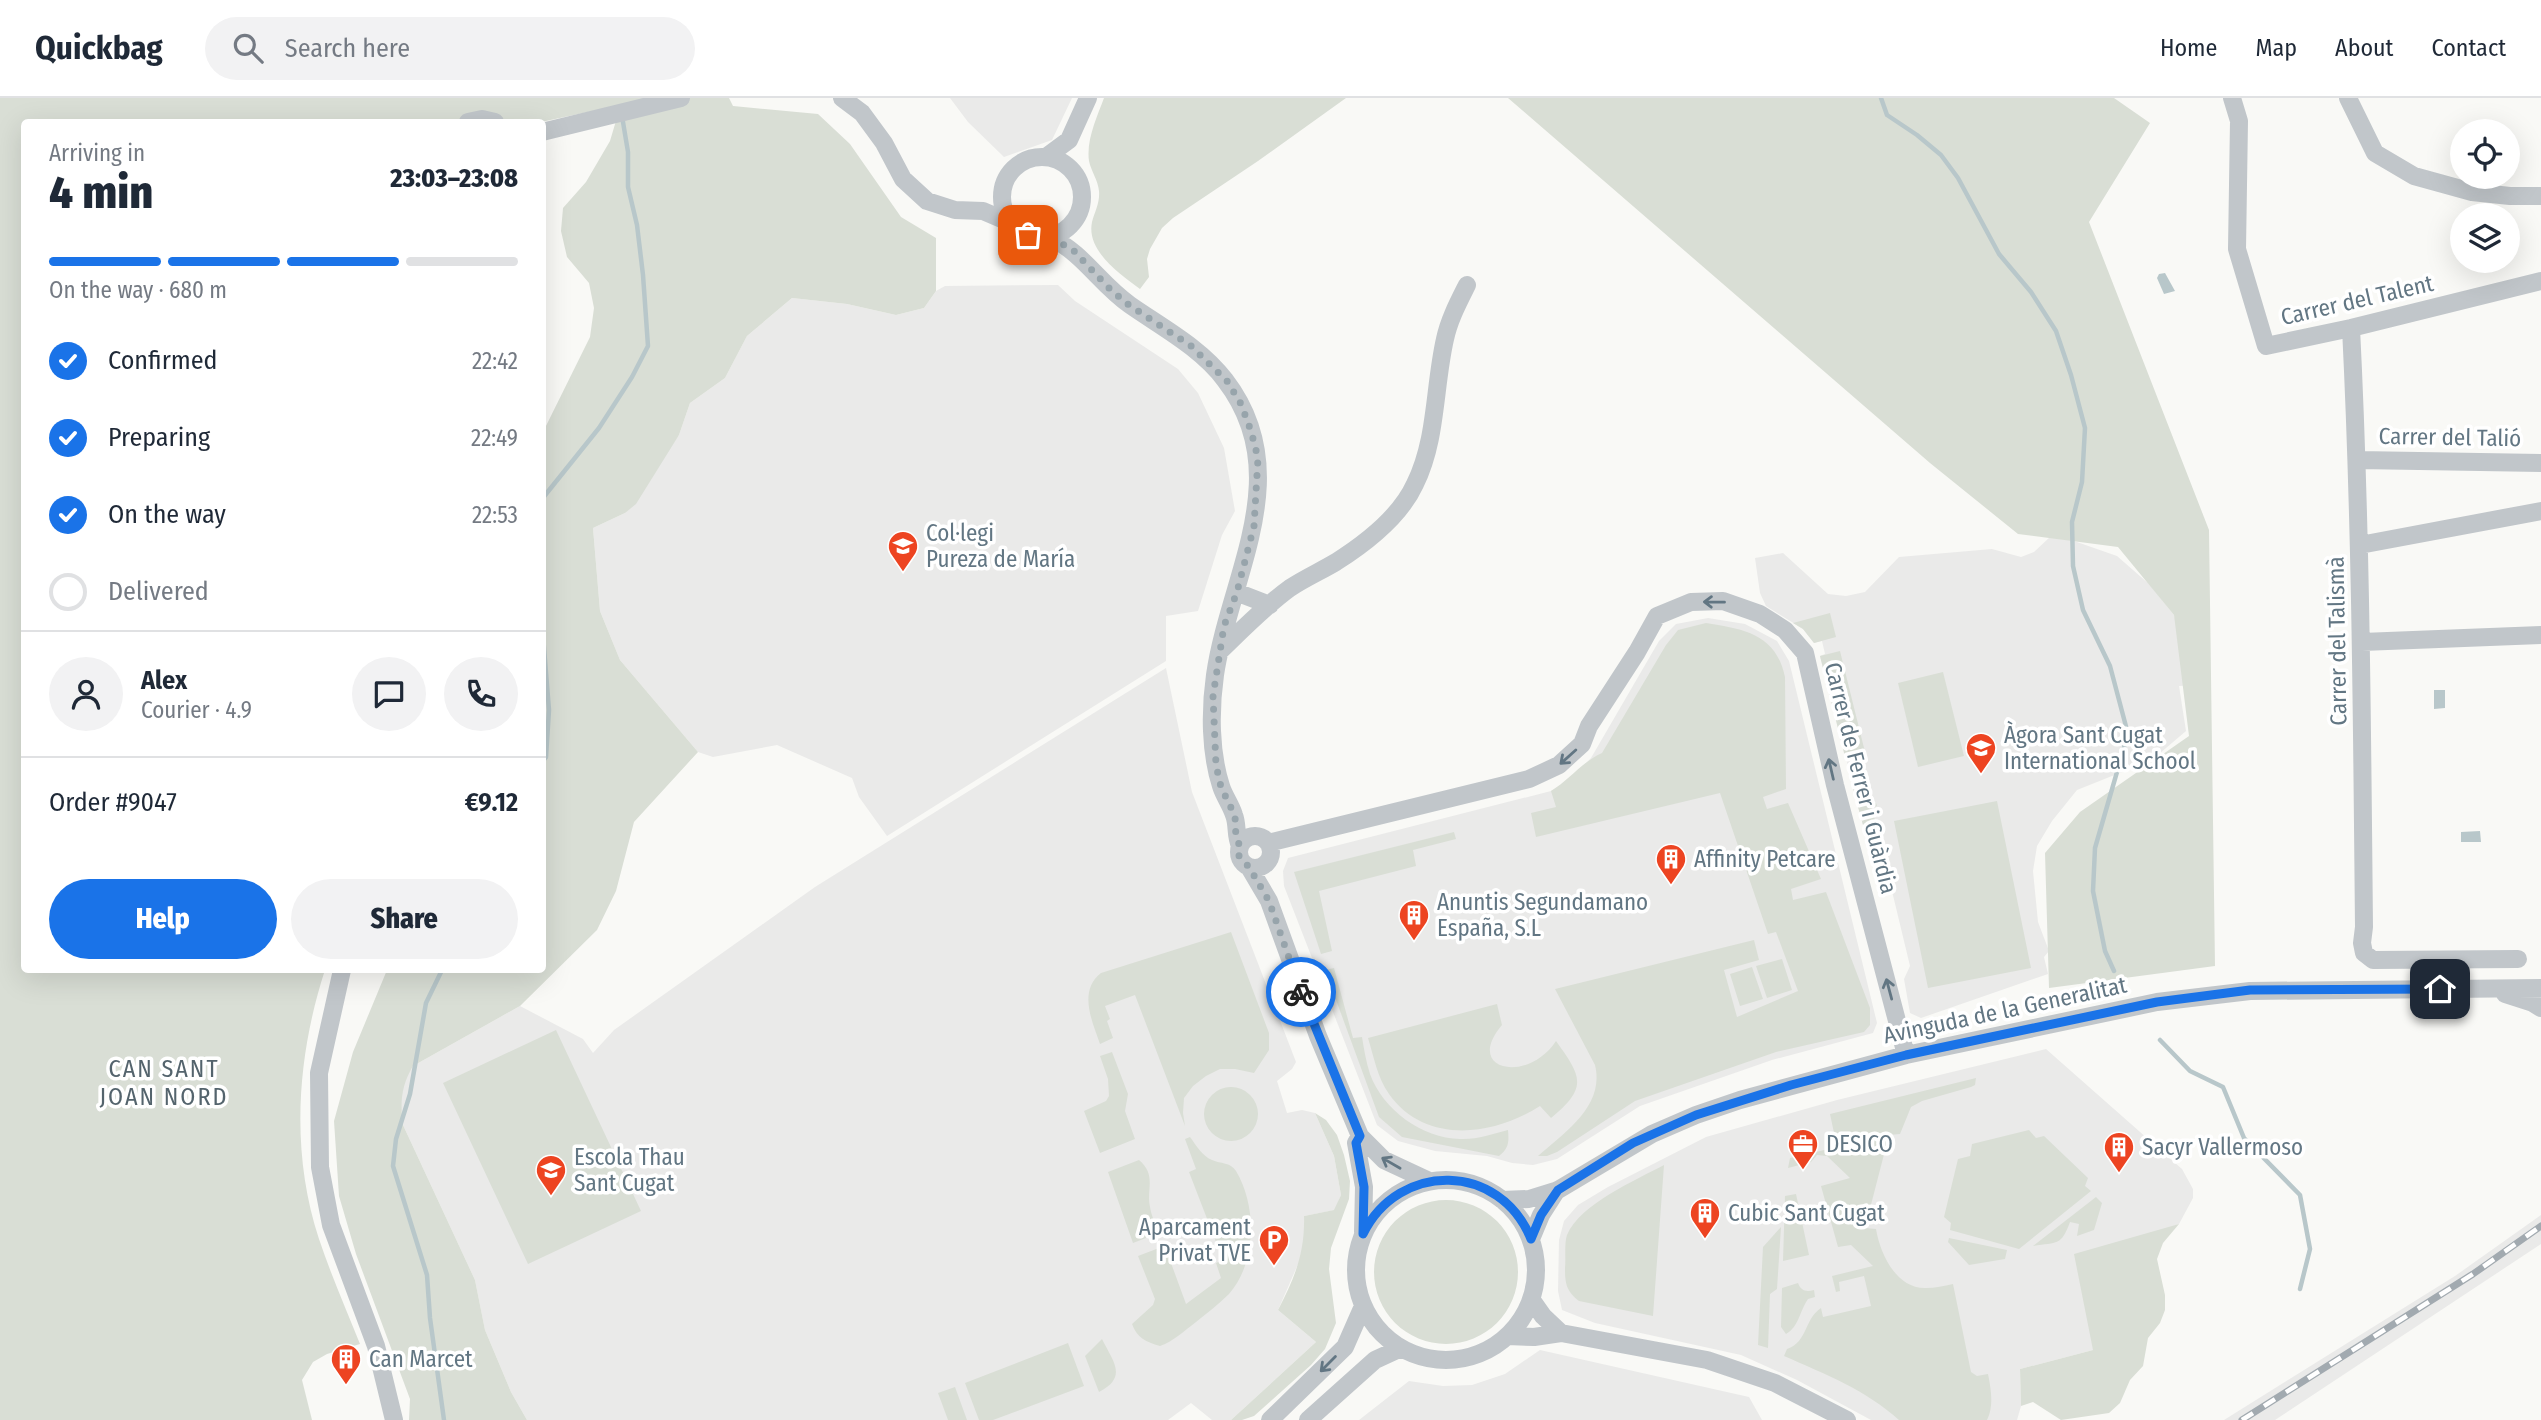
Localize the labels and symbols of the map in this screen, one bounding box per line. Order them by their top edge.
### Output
pin [998,205,1058,265]
street label: Carrer del Talent [2278,269,2436,331]
street label: Carrer del Talió [2378,422,2522,452]
place label: Col·legi Pureza de María [926,519,1075,573]
school or university icon: Col·legi Pureza de María [886,529,920,573]
street label: Carrer del Talismà [2322,556,2352,726]
one-way arrow [1702,595,1725,609]
street label: Carrer de Ferrer i Guàrdia [1819,659,1903,897]
place label: Àgora Sant Cugat International School [2004,720,2196,775]
school or university icon: Àgora Sant Cugat International School [1964,731,1998,775]
one-way arrow [1559,749,1577,765]
one-way arrow [1824,758,1837,781]
building icon: Affinity Petcare [1654,842,1688,886]
place label: Affinity Petcare [1694,845,1836,873]
place label: Anuntis Segundamano España, S.L [1437,888,1648,942]
building icon: Anuntis Segundamano España, S.L [1397,898,1431,942]
courier [1266,957,1336,1027]
pin [2410,959,2470,1019]
street label: Avinguda de la Generalitat [1881,970,2130,1049]
one-way arrow [1881,978,1894,1000]
district label: CAN SANT JOAN NORD [100,1055,228,1111]
office icon: DESICO [1786,1127,1820,1171]
place label: DESICO [1826,1130,1893,1158]
building icon: Sacyr Vallermoso [2102,1130,2136,1174]
place label: Sacyr Vallermoso [2142,1133,2303,1161]
place label: Escola Thau Sant Cugat [574,1143,685,1197]
school or university icon: Escola Thau Sant Cugat [534,1153,568,1197]
one-way arrow [1382,1156,1402,1170]
building icon: Cubic Sant Cugat [1688,1196,1722,1240]
place label: Cubic Sant Cugat [1728,1199,1885,1227]
place label: Aparcament Privat TVE [1139,1213,1251,1267]
parking icon: Aparcament Privat TVE [1257,1223,1291,1267]
building icon: Can Marcet [329,1342,363,1386]
place label: Can Marcet [369,1345,473,1373]
one-way arrow [1320,1355,1337,1372]

